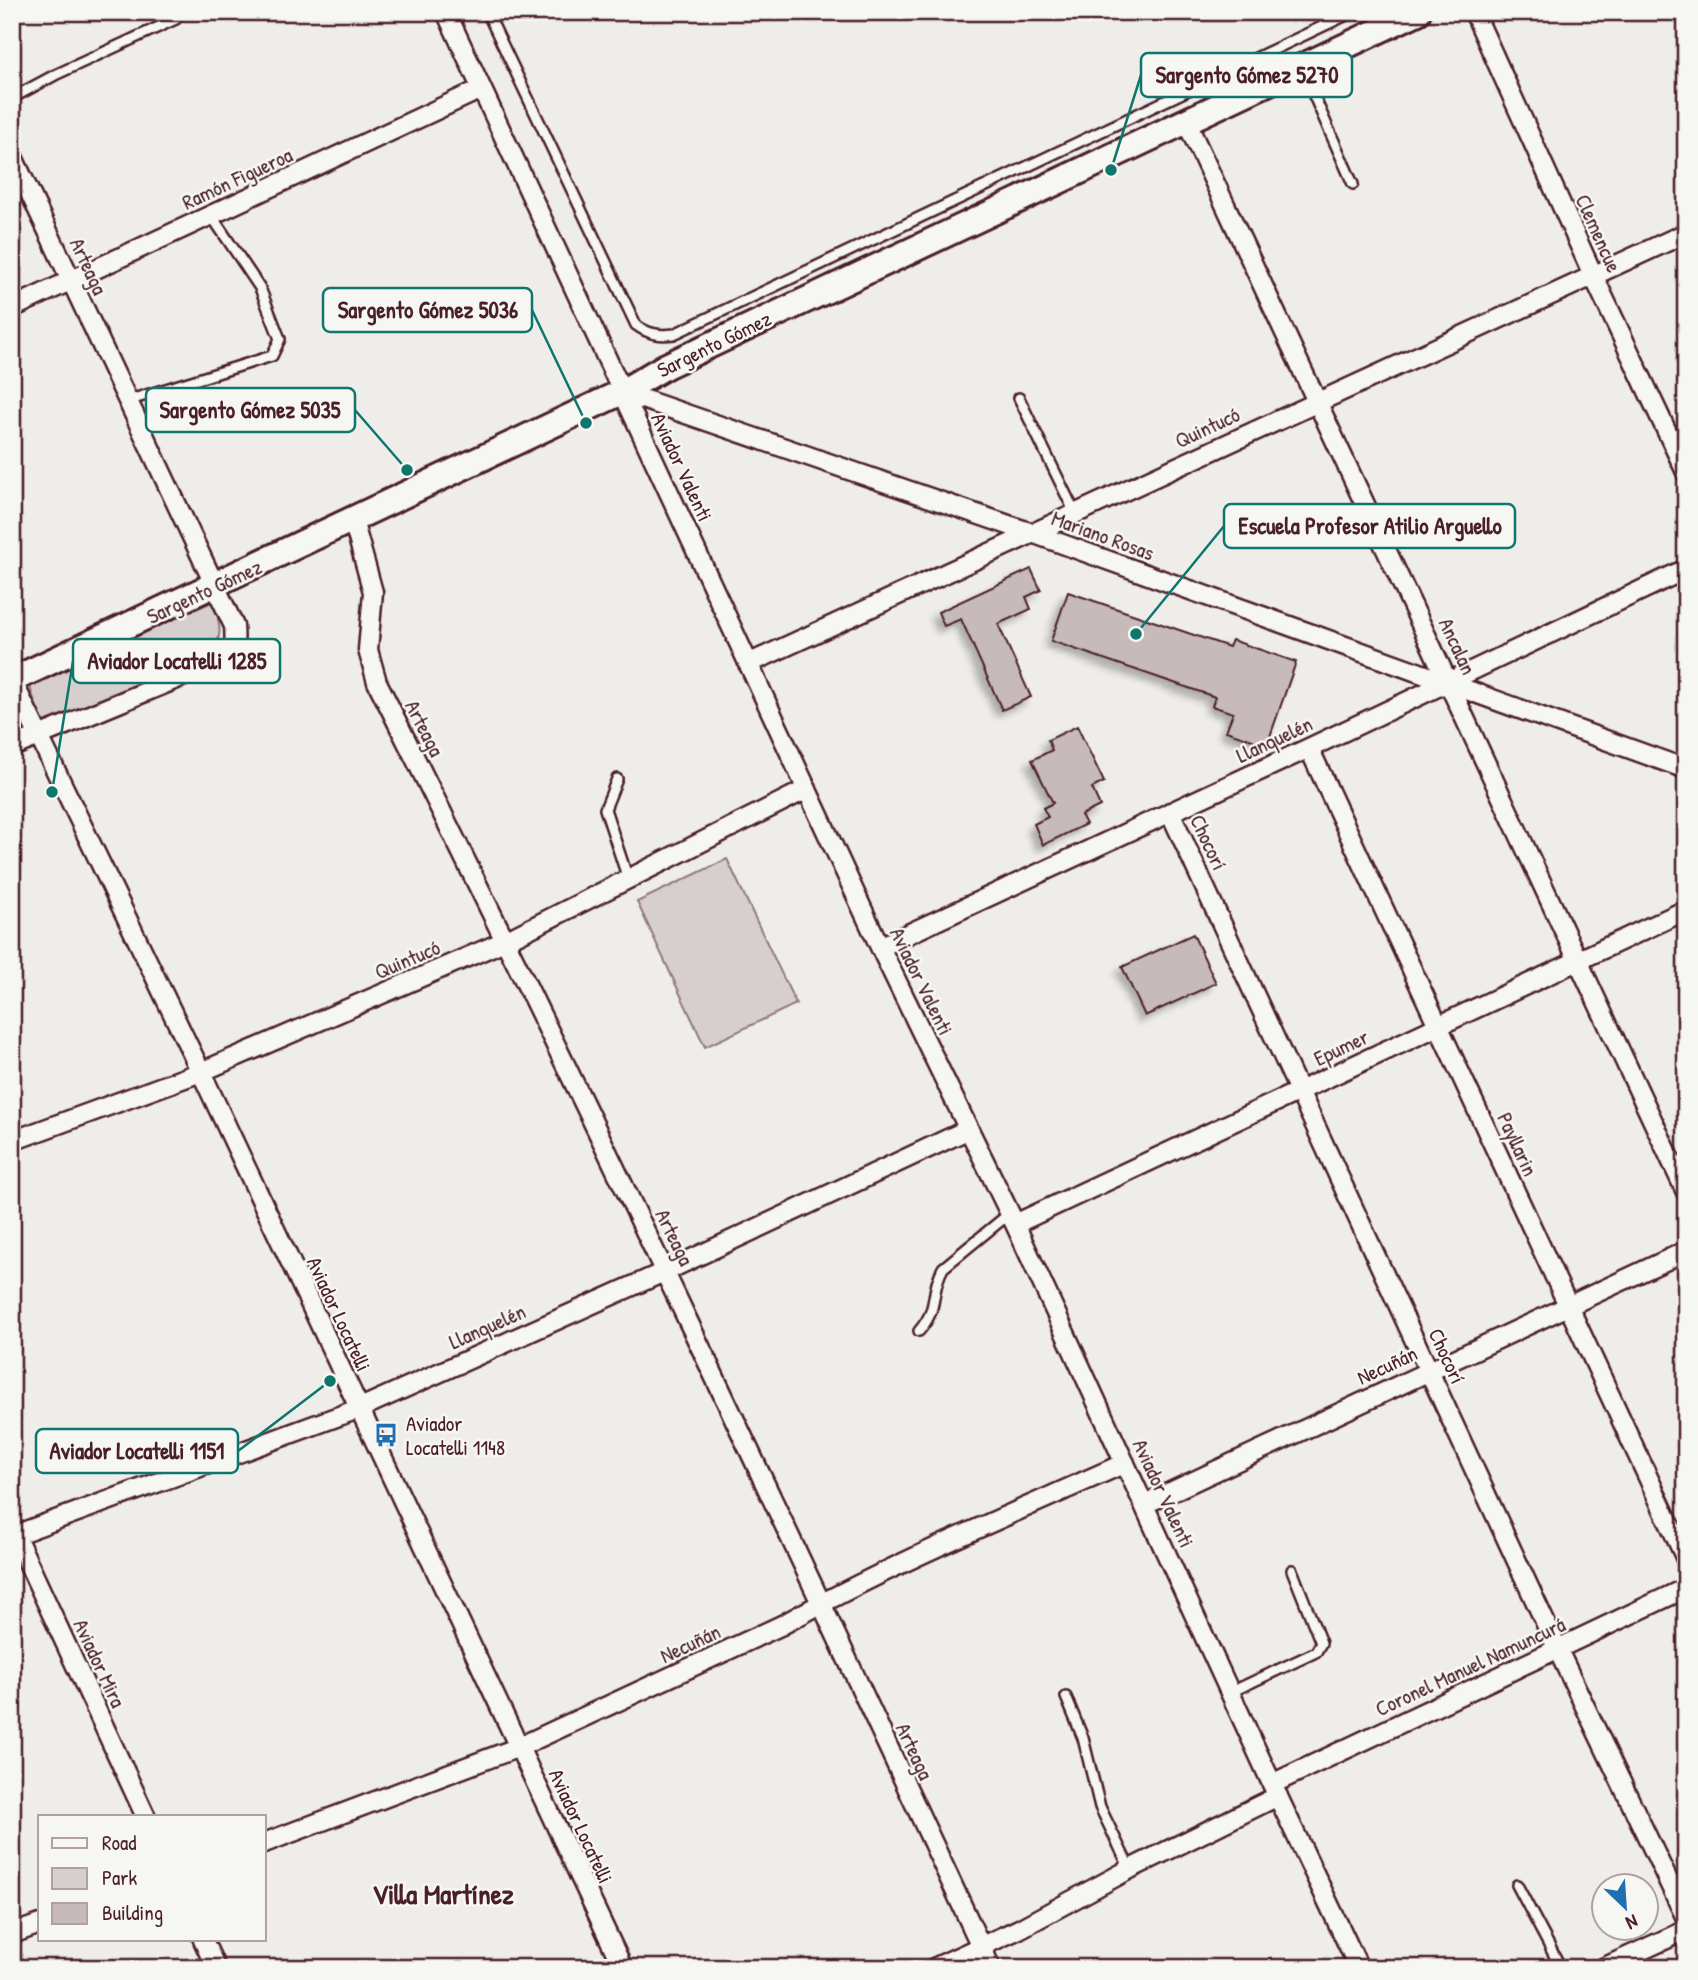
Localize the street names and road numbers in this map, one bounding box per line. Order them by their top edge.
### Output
street label: Ramón Figueroa [177,140,297,216]
street label: Clemencue [1569,189,1629,277]
street label: Arteaga [63,233,115,299]
street label: Sargento Gómez [652,304,776,384]
street label: Quintucó [1170,399,1244,455]
street label: Aviador Valenti [644,408,720,526]
street label: Mariano Rosas [1048,503,1158,567]
street label: Sargento Gómez [142,552,266,630]
street label: Ancalan [1432,613,1484,679]
street label: Arteaga [399,695,451,761]
street label: Llanquelén [1231,709,1317,769]
street label: Chocorí [1184,809,1234,875]
street label: Aviador Valenti [883,922,961,1040]
street label: Quintucó [370,932,444,986]
street label: Epumer [1309,1022,1373,1072]
street label: Payllarin [1491,1108,1545,1180]
street label: Arteaga [649,1204,701,1270]
street label: Aviador Locatelli [300,1252,378,1376]
street label: Llanquelén [444,1296,530,1356]
street label: Chocorí [1422,1323,1472,1389]
street label: Necuñán [1352,1338,1422,1392]
street label: Aviador Valenti [1126,1434,1202,1552]
street label: Coronel Manuel Namuncurá [1370,1609,1570,1723]
street label: Aviador Mira [67,1614,133,1712]
street label: Necuñán [655,1616,725,1670]
street label: Arteaga [889,1718,941,1784]
street label: Aviador Locatelli [542,1764,620,1888]

